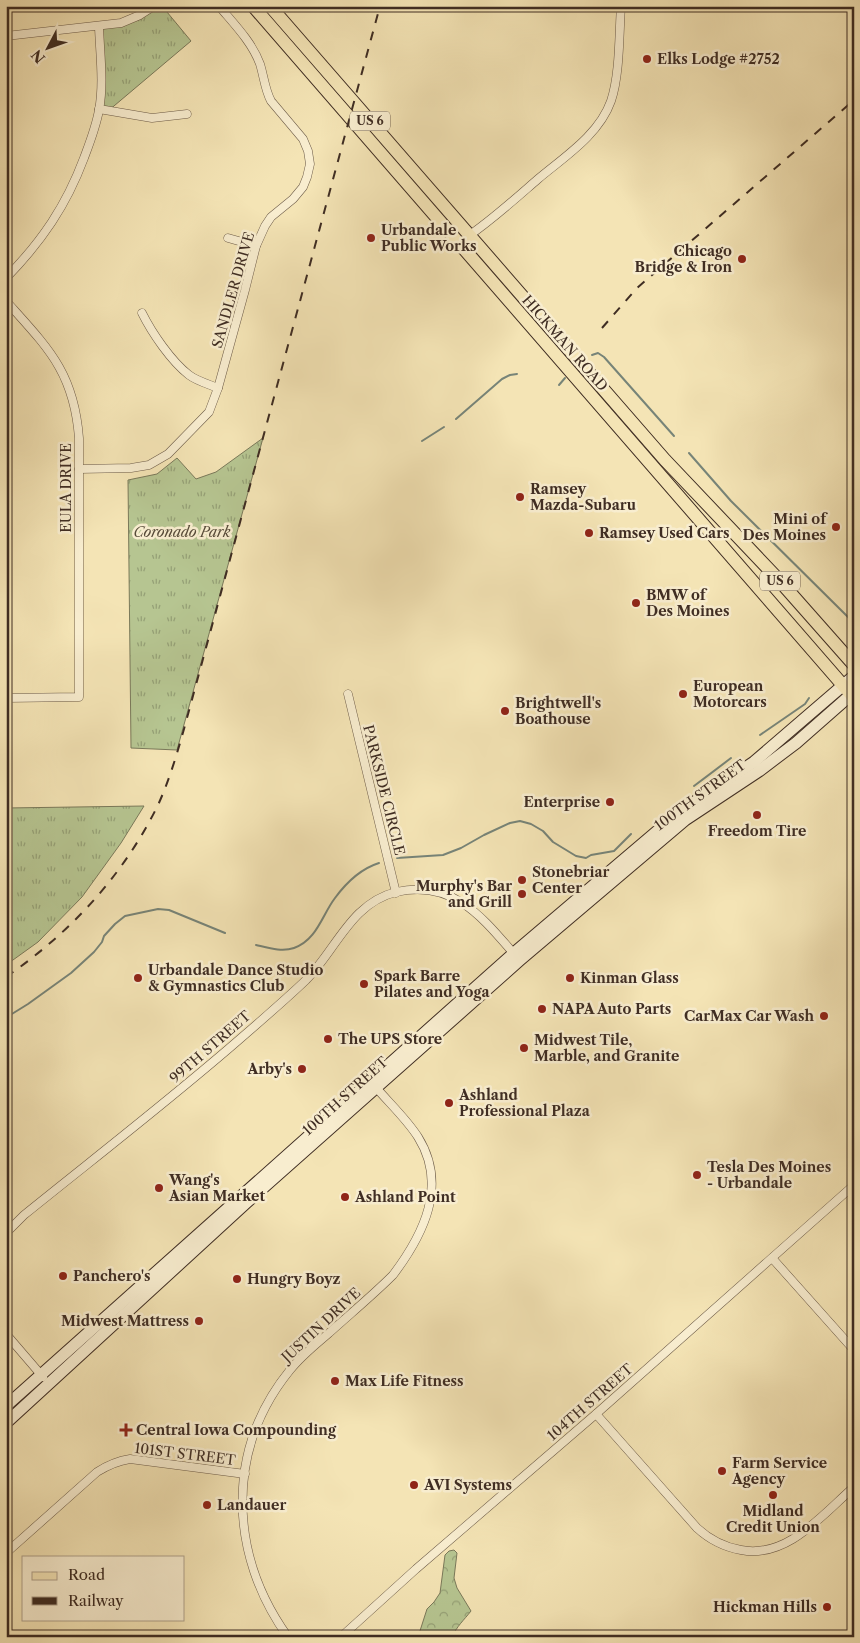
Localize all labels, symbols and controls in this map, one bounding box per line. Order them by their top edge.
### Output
north arrow [22,22,72,72]
text: N [27,46,49,67]
place label: Elks Lodge #2752 [657,50,780,68]
marker: Elks Lodge #2752 [641,53,653,65]
road number: US 6 [350,112,390,130]
place label: Urbandale Public Works [381,221,477,255]
street label: SANDLER DRIVE [208,230,258,350]
marker: Urbandale Public Works [365,232,377,244]
place label: Chicago Bridge & Iron [635,242,732,276]
marker: Chicago Bridge & Iron [736,253,748,265]
street label: HICKMAN ROAD [518,291,612,395]
street label: EULA DRIVE [57,443,75,533]
place label: Ramsey Mazda-Subaru [530,480,636,514]
marker: Ramsey Mazda-Subaru [514,491,526,503]
place label: Mini of Des Moines [743,510,828,544]
marker: Mini of Des Moines [830,521,842,533]
park label: Coronado Park [133,523,231,541]
place label: Ramsey Used Cars [599,524,730,542]
marker: Ramsey Used Cars [583,527,595,539]
road number: US 6 [760,572,800,590]
place label: BMW of Des Moines [646,586,729,620]
marker: BMW of Des Moines [630,597,642,609]
place label: European Motorcars [693,677,767,711]
marker: European Motorcars [677,688,689,700]
place label: Brightwell's Boathouse [515,694,601,728]
marker: Brightwell's Boathouse [499,705,511,717]
street label: PARKSIDE CIRCLE [359,723,409,857]
street label: 100TH STREET [651,755,750,834]
place label: Enterprise [523,793,600,811]
marker: Enterprise [604,796,616,808]
marker: Freedom Tire [751,809,763,821]
place label: Freedom Tire [708,822,806,840]
place label: Stonebriar Center [532,863,610,897]
marker: Stonebriar Center [516,874,528,886]
place label: Murphy's Bar and Grill [416,877,512,911]
marker: Murphy's Bar and Grill [516,888,528,900]
place label: Urbandale Dance Studio & Gymnastics Club [148,961,323,995]
place label: Spark Barre Pilates and Yoga [374,967,490,1001]
place label: Kinman Glass [580,969,679,987]
marker: Urbandale Dance Studio & Gymnastics Club [132,972,144,984]
marker: Kinman Glass [564,972,576,984]
marker: Spark Barre Pilates and Yoga [358,978,370,990]
place label: NAPA Auto Parts [552,1000,671,1018]
marker: NAPA Auto Parts [536,1003,548,1015]
street label: 99TH STREET [166,1007,255,1087]
place label: CarMax Car Wash [684,1007,814,1025]
marker: CarMax Car Wash [818,1010,830,1022]
place label: The UPS Store [338,1030,442,1048]
place label: Midwest Tile, Marble, and Granite [534,1031,679,1065]
marker: The UPS Store [322,1033,334,1045]
marker: Midwest Tile, Marble, and Granite [518,1042,530,1054]
street label: 100TH STREET [299,1053,392,1139]
place label: Arby's [246,1060,292,1078]
marker: Arby's [296,1063,308,1075]
place label: Ashland Professional Plaza [458,1086,591,1120]
marker: Ashland Professional Plaza [443,1097,455,1109]
place label: Tesla Des Moines - Urbandale [707,1158,831,1192]
marker: Tesla Des Moines - Urbandale [691,1169,703,1181]
place label: Wang's Asian Market [168,1171,265,1205]
marker: Wang's Asian Market [153,1182,165,1194]
place label: Ashland Point [354,1188,456,1206]
marker: Ashland Point [339,1191,351,1203]
place label: Panchero's [73,1267,151,1285]
marker: Panchero's [57,1270,69,1282]
place label: Hungry Boyz [247,1270,341,1288]
marker: Hungry Boyz [231,1273,243,1285]
street label: JUSTIN DRIVE [276,1284,364,1368]
place label: Midwest Mattress [61,1312,189,1330]
marker: Midwest Mattress [193,1315,205,1327]
street label: 104TH STREET [543,1359,637,1444]
place label: Max Life Fitness [345,1372,464,1390]
marker: Max Life Fitness [329,1375,341,1387]
place label: Central Iowa Compounding [136,1421,337,1439]
marker: Central Iowa Compounding [120,1424,132,1436]
street label: 101ST STREET [133,1439,237,1469]
place label: Farm Service Agency [731,1454,827,1488]
marker: Farm Service Agency [716,1465,728,1477]
place label: AVI Systems [423,1476,512,1494]
marker: AVI Systems [408,1479,420,1491]
marker: Midland Credit Union [767,1489,779,1501]
place label: Landauer [217,1496,286,1514]
marker: Landauer [201,1499,213,1511]
place label: Midland Credit Union [726,1502,820,1536]
legend [22,1556,185,1620]
text: Road [68,1565,105,1584]
text: Railway [68,1591,124,1610]
place label: Hickman Hills [713,1598,817,1616]
marker: Hickman Hills [821,1601,833,1613]

